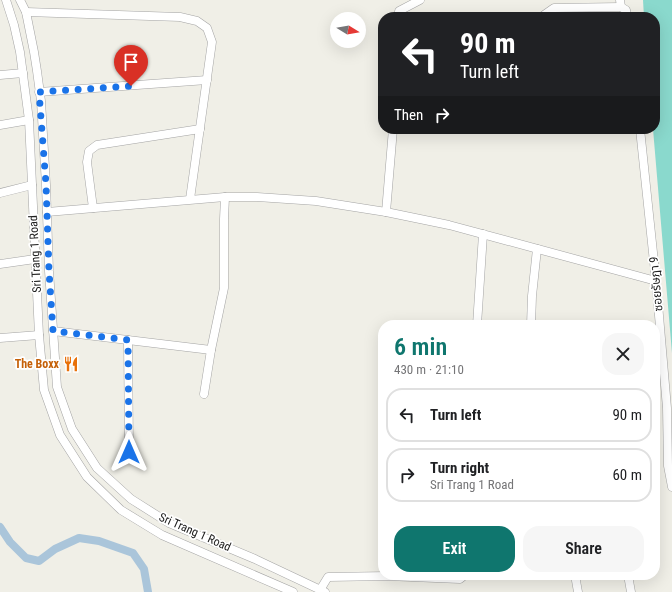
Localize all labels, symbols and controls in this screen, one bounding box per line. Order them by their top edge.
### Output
north arrow [330,12,366,48]
map controls [330,12,366,48]
text: 90 m [460,27,516,60]
icon: left [394,28,446,80]
pin [114,45,148,86]
icon: arrive [120,51,142,73]
text: Turn left [460,61,519,82]
icon: right [431,104,453,126]
text: Then [394,106,423,124]
street label: Sri Trang 1 Road [26,215,44,293]
street label: ซอยรัษฎา 9 [647,256,665,312]
text: 6 min [394,333,447,361]
button: close [602,333,644,375]
restaurant icon: The Boxx [62,355,80,373]
place label: The Boxx [15,357,60,371]
text: 430 m · 21:10 [394,362,464,377]
icon: left [396,404,418,426]
text: Turn left [430,406,481,424]
text: 90 m [612,406,642,424]
position arrow [108,431,150,473]
text: Turn right [430,459,489,477]
icon: right [396,464,418,486]
text: 60 m [612,466,642,484]
text: Sri Trang 1 Road [430,477,514,492]
street label: Sri Trang 1 Road [157,510,233,554]
button: Exit [394,526,515,572]
button: Share [523,526,644,572]

